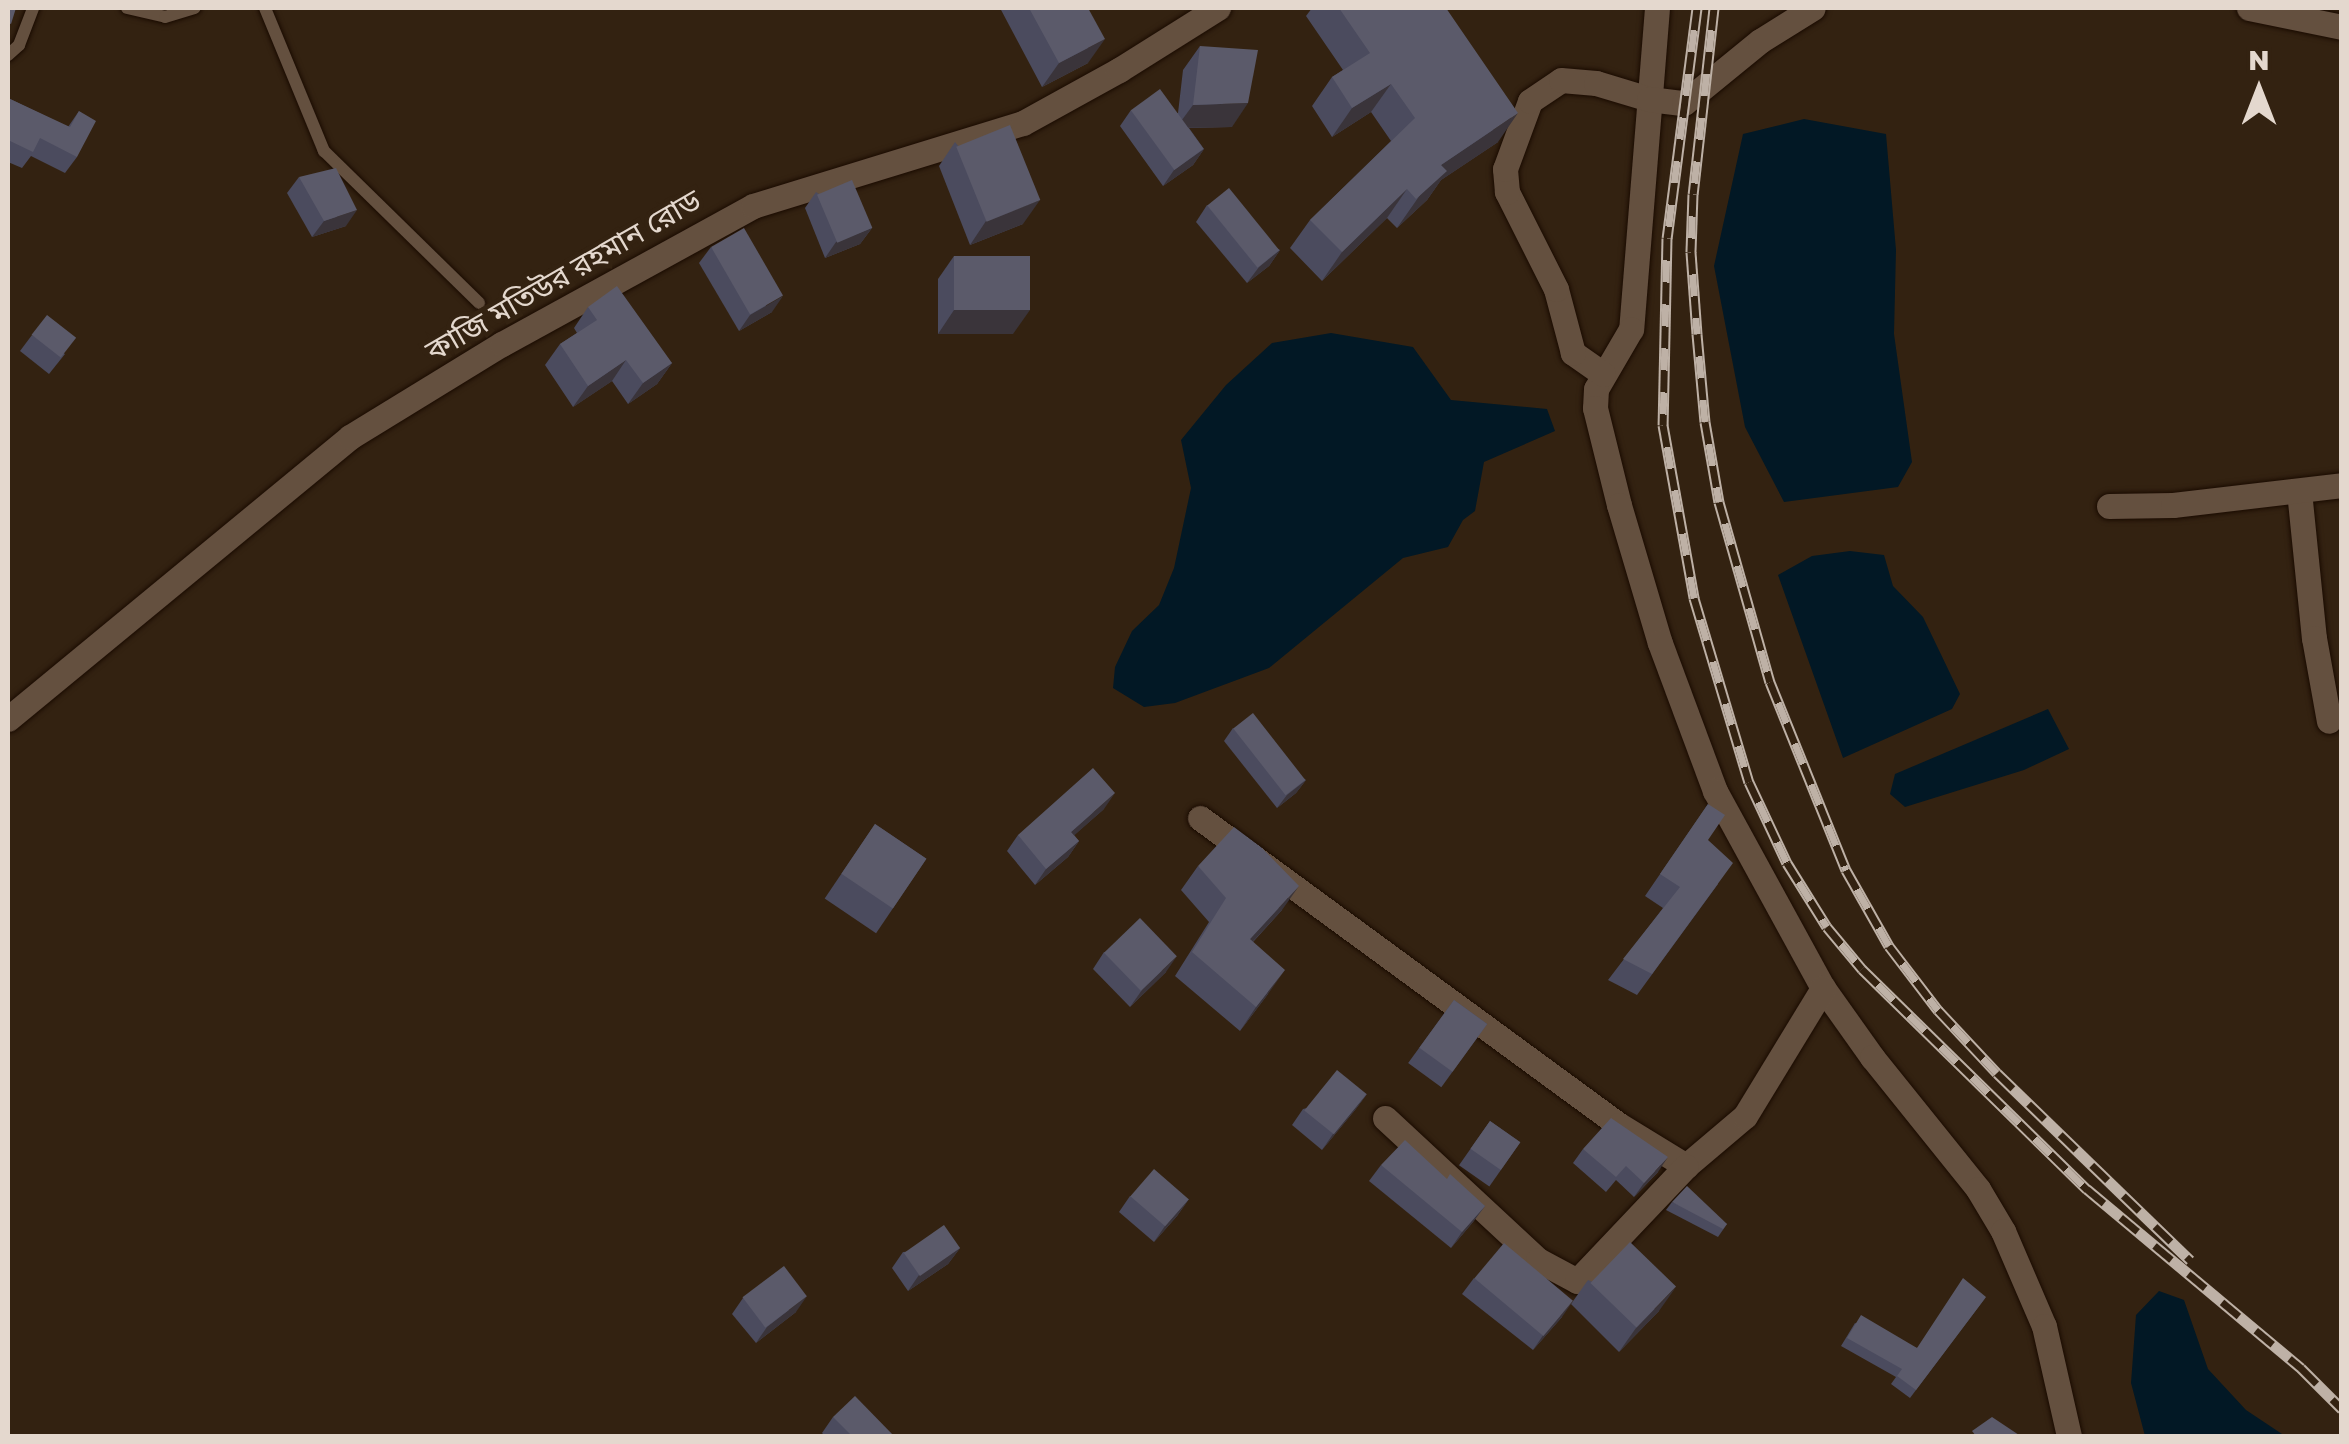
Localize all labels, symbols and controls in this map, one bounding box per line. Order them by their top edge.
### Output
north arrow [2209,40,2309,140]
text: N [2248,43,2270,76]
street label: কাজি মতিউর রহমান রোড [419,181,707,369]

